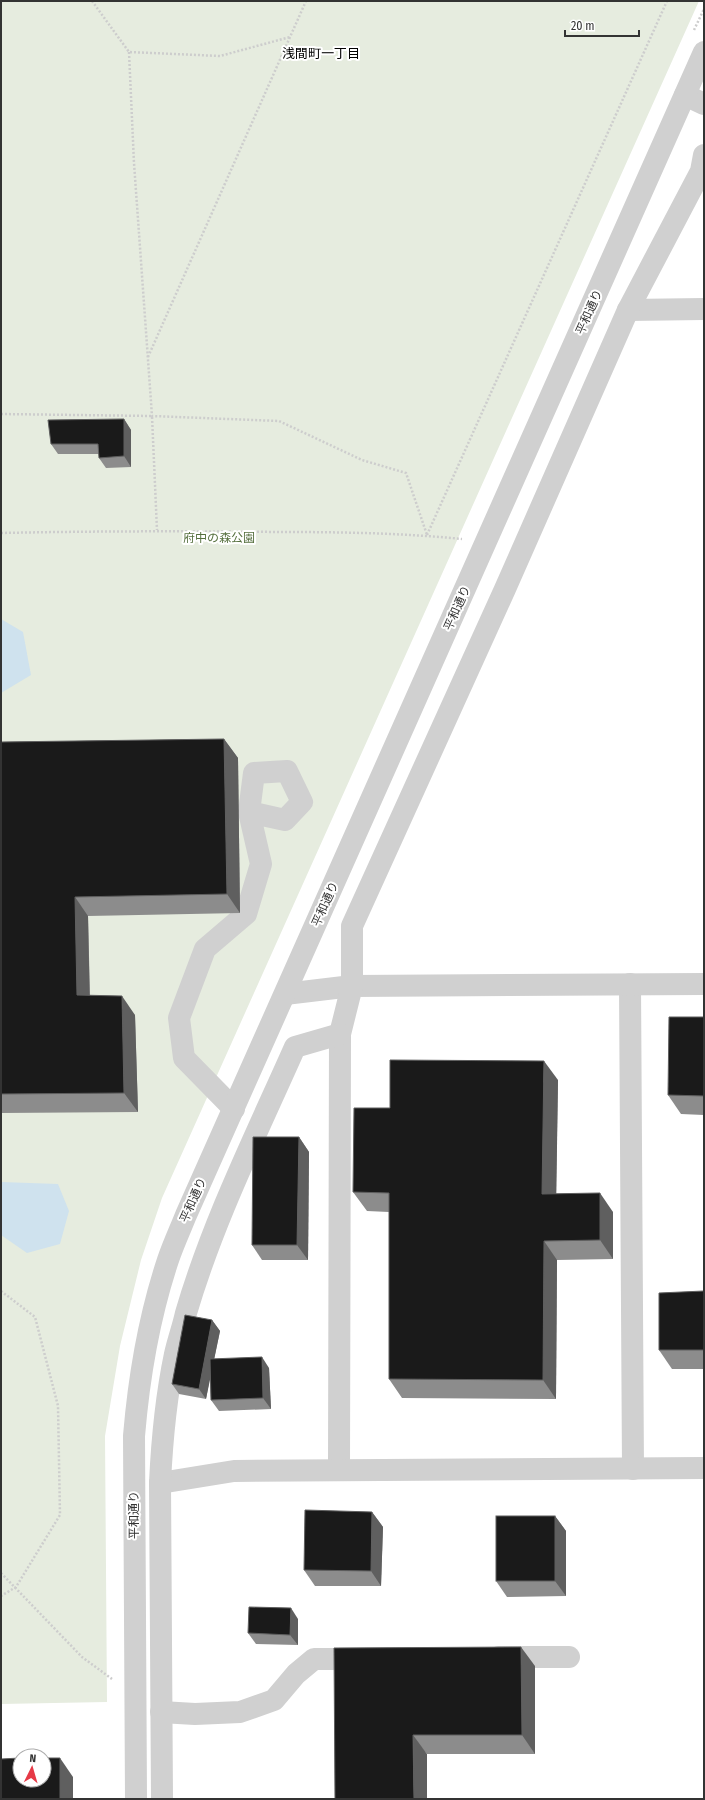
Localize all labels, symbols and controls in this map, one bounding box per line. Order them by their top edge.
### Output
scale bar [565,12,639,38]
text: 20 m [571,19,595,33]
district label: 浅間町一丁目 [282,46,360,61]
street label: 平和通り [573,287,605,337]
park label: 府中の森公園 [183,531,255,545]
street label: 平和通り [441,583,473,633]
street label: 平和通り [309,879,341,929]
street label: 平和通り [177,1175,209,1225]
street label: 平和通り [127,1491,141,1539]
north arrow [12,1748,52,1788]
text: N [29,1752,37,1765]

